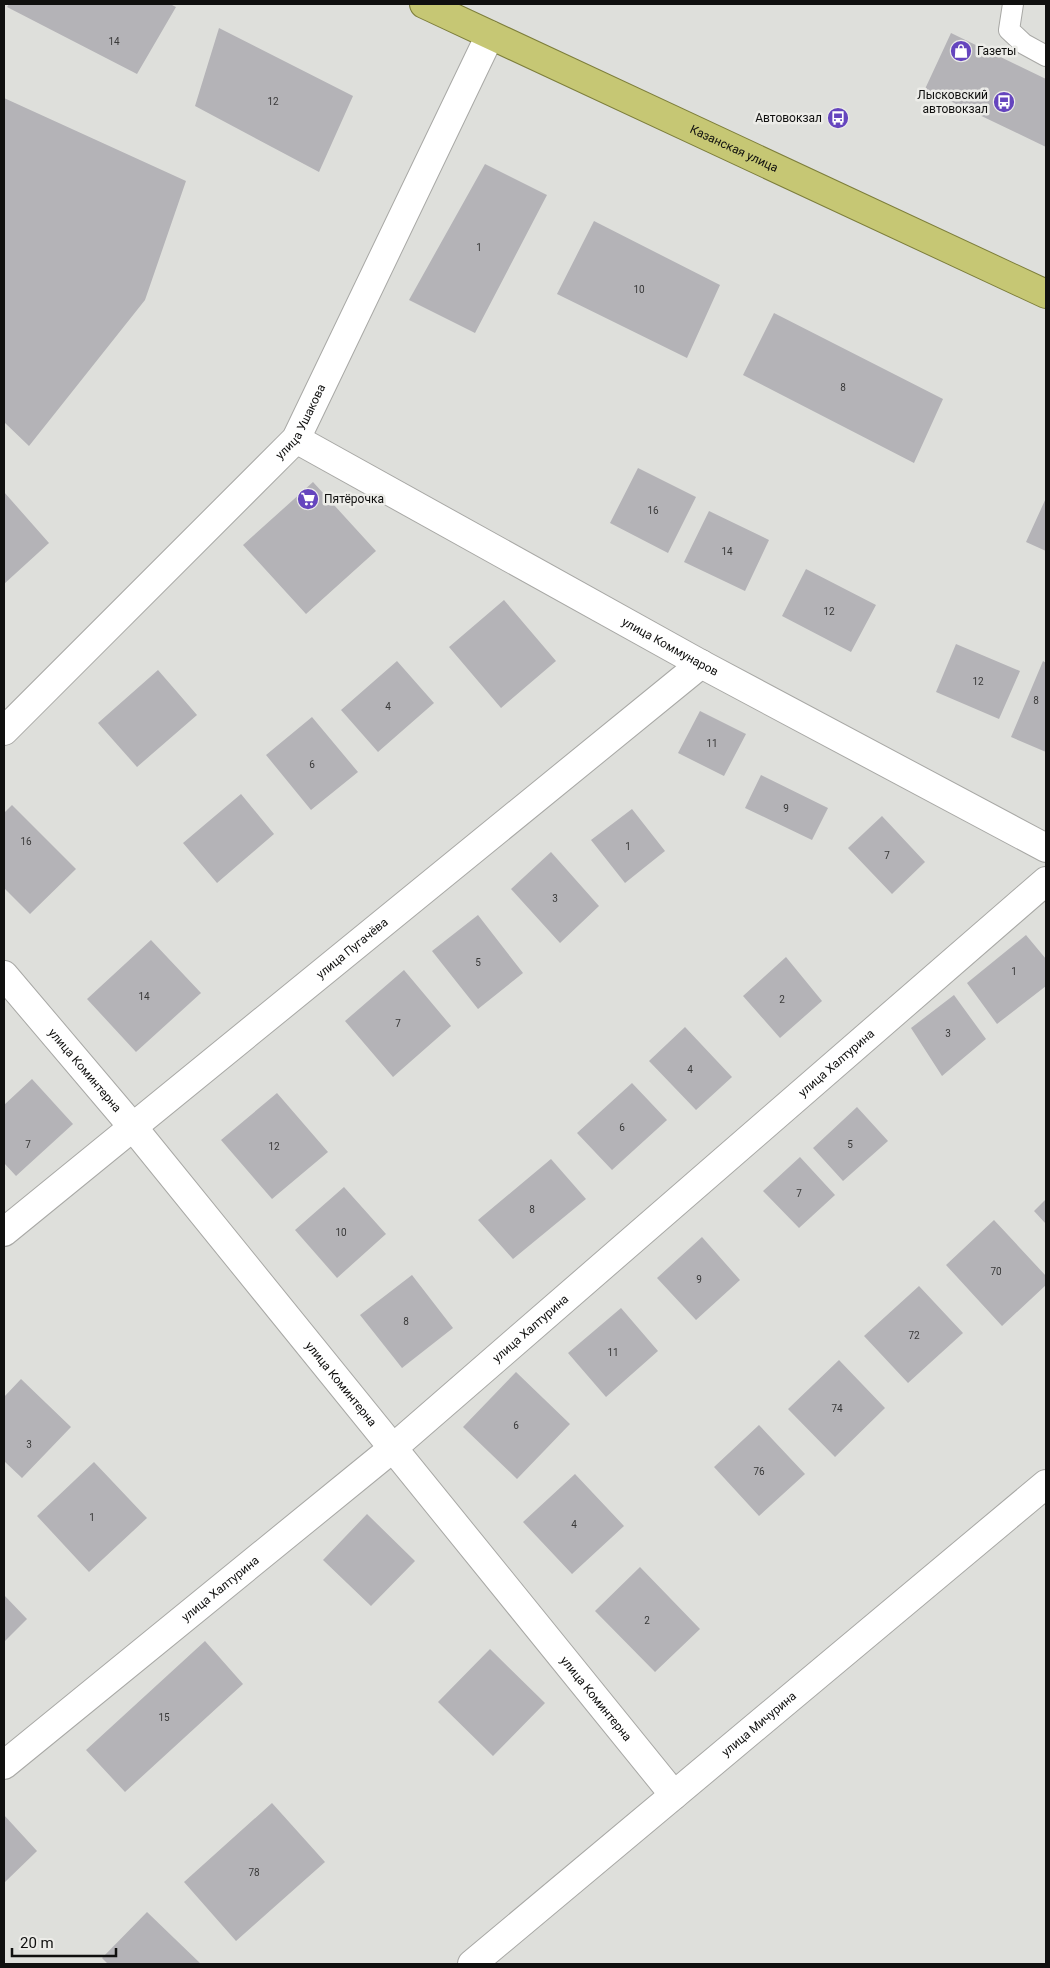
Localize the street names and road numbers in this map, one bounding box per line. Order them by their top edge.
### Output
street label: Казанская улица [688,122,780,175]
street label: улица Ушакова [273,382,328,462]
street label: улица Коммунаров [620,615,721,679]
street label: улица Пугачёва [313,915,391,982]
street label: улица Коминтерна [46,1026,124,1115]
street label: улица Халтурина [796,1026,877,1100]
street label: улица Халтурина [490,1292,571,1365]
street label: улица Коминтерна [303,1339,380,1429]
street label: улица Халтурина [179,1553,262,1624]
street label: улица Коминтерна [557,1653,634,1744]
street label: улица Мичурина [719,1689,799,1759]

